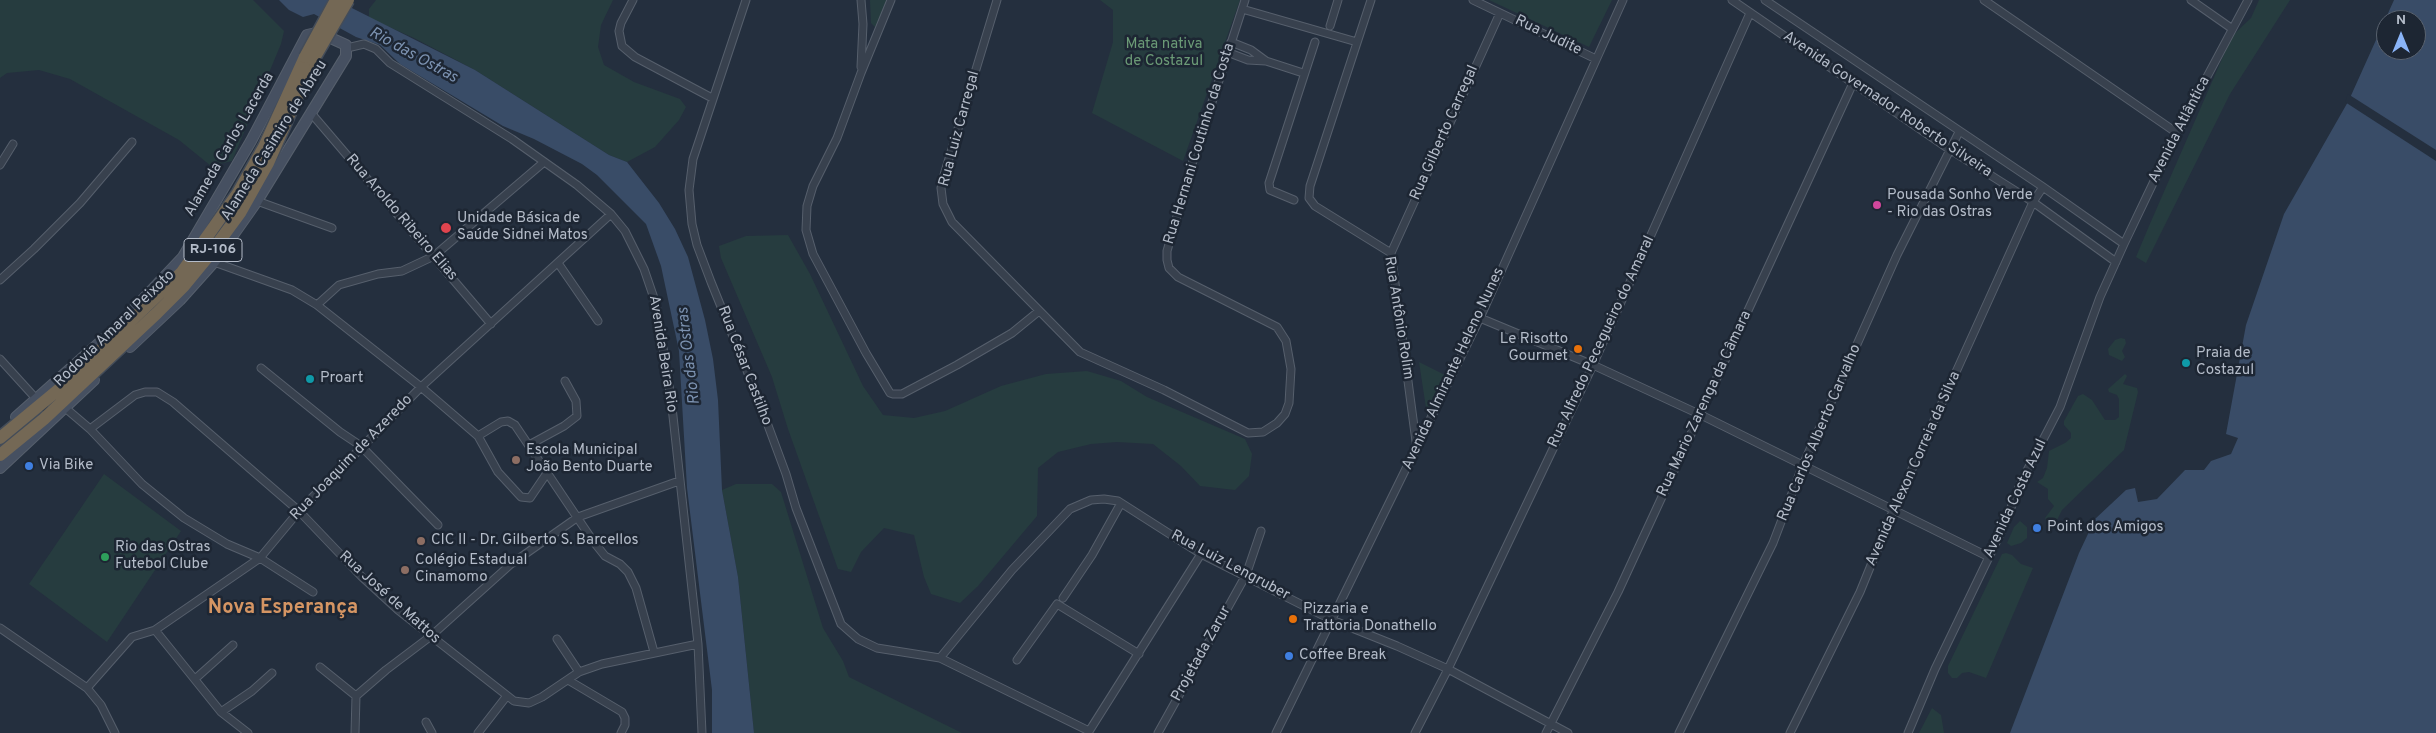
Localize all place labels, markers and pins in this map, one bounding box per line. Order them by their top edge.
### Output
place label: Pousada Sonho Verde - Rio das Ostras [1887,187,2033,222]
marker: Pousada Sonho Verde - Rio das Ostras [1871,199,1883,211]
place label: Unidade Básica de Saúde Sidnei Matos [457,210,588,245]
marker: Unidade Básica de Saúde Sidnei Matos [439,221,453,235]
place label: Le Risotto Gourmet [1500,331,1568,366]
marker: Le Risotto Gourmet [1572,343,1584,355]
place label: Praia de Costazul [2196,345,2254,380]
marker: Praia de Costazul [2180,357,2192,369]
place label: Proart [320,370,363,388]
marker: Proart [304,373,316,385]
place label: Escola Municipal João Bento Duarte [526,442,653,477]
marker: Escola Municipal João Bento Duarte [510,454,522,466]
place label: Via Bike [39,457,93,475]
marker: Via Bike [23,460,35,472]
place label: Point dos Amigos [2047,519,2164,537]
marker: Point dos Amigos [2031,522,2043,534]
place label: CIC II - Dr. Gilberto S. Barcellos [431,532,638,550]
marker: CIC II - Dr. Gilberto S. Barcellos [415,535,427,547]
place label: Rio das Ostras Futebol Clube [115,539,211,574]
marker: Rio das Ostras Futebol Clube [99,551,111,563]
place label: Colégio Estadual Cinamomo [415,552,527,587]
marker: Colégio Estadual Cinamomo [399,564,411,576]
place label: Pizzaria e Trattoria Donathello [1303,601,1437,636]
marker: Pizzaria e Trattoria Donathello [1287,613,1299,625]
place label: Coffee Break [1299,647,1386,665]
marker: Coffee Break [1283,650,1295,662]

